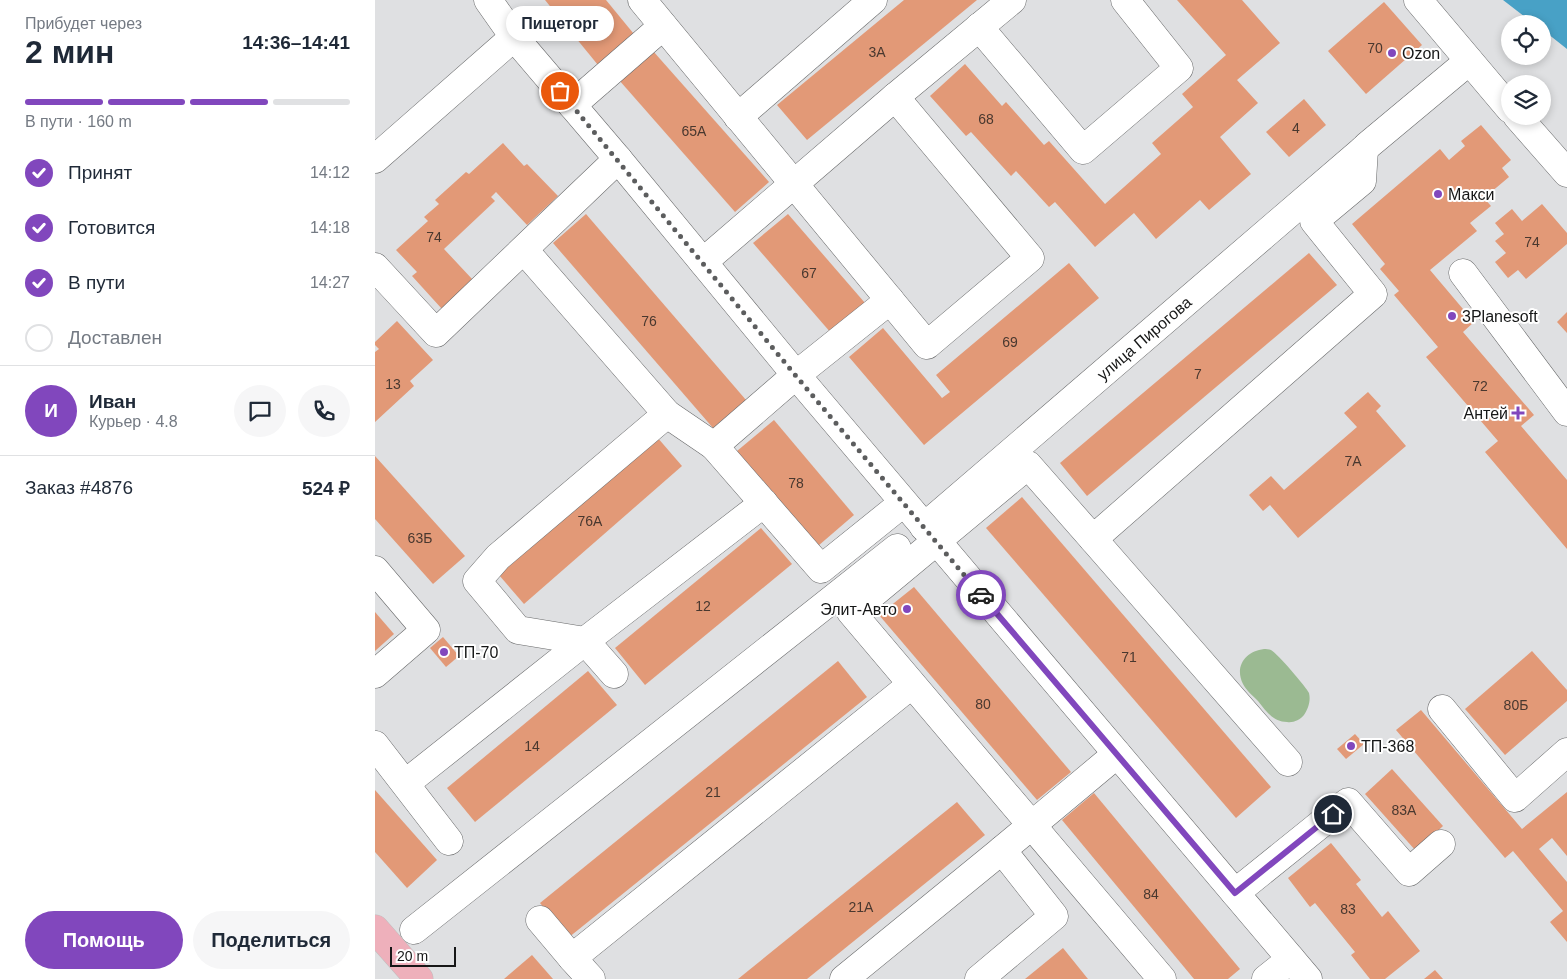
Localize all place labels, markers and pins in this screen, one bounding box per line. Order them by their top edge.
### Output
callout: Пищеторг [506,6,614,41]
place label: Ozon [1402,45,1440,62]
marker: Ozon [1386,47,1398,59]
pin [539,70,581,112]
place label: Макси [1448,186,1495,203]
marker: Макси [1432,188,1444,200]
place label: 3Planesoft [1462,308,1538,325]
marker: 3Planesoft [1446,310,1458,322]
place label: Антей [1464,405,1508,422]
marker: Антей [1512,407,1524,419]
place label: Элит-Авто [820,601,897,618]
marker: Элит-Авто [901,603,913,615]
place label: ТП-70 [454,644,499,661]
marker: ТП-70 [438,646,450,658]
place label: ТП-368 [1361,738,1414,755]
marker: ТП-368 [1345,740,1357,752]
pin [1312,793,1354,835]

